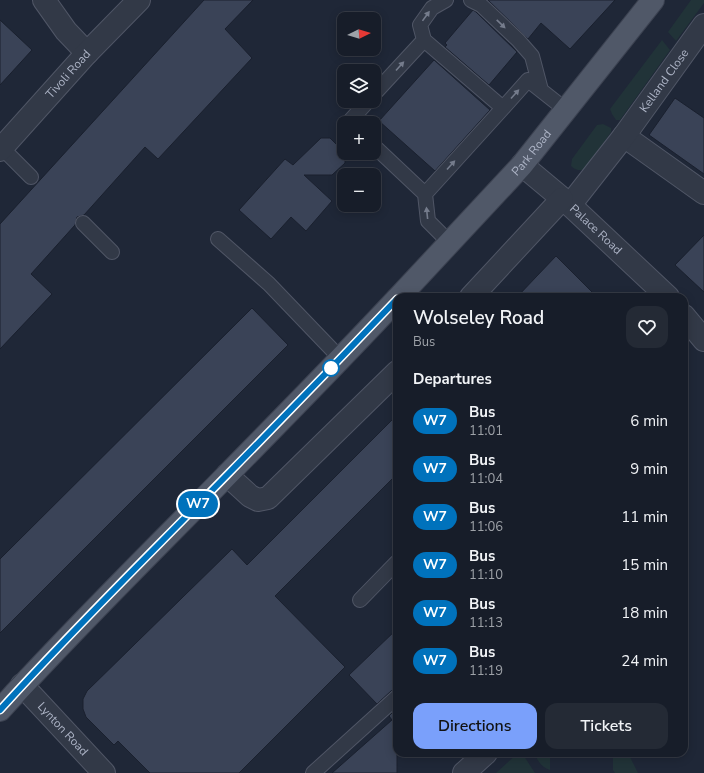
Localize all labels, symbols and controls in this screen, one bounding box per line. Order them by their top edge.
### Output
one-way arrow [422,11,430,22]
north arrow [337,12,381,56]
map controls [337,12,381,212]
one-way arrow [496,19,506,29]
street label: Tivoli Road [42,46,94,102]
street label: Kelland Close [636,46,692,115]
one-way arrow [396,60,405,71]
button: layers [337,64,381,108]
one-way arrow [511,89,520,99]
button: + [337,116,381,160]
street label: Park Road [508,126,555,179]
one-way arrow [447,160,456,170]
button: − [337,168,381,212]
street label: Palace Road [566,201,626,258]
one-way arrow [424,207,431,219]
text: Wolseley Road [413,305,544,331]
button: heart [626,306,668,348]
text: Bus [413,333,435,351]
unlabelled marker [322,359,340,377]
text: Departures [413,369,492,389]
text: Bus [469,402,495,422]
text: W7 [423,411,447,430]
text: 6 min [630,411,668,431]
text: 11:01 [469,422,503,440]
text: Bus [469,450,495,470]
text: W7 [423,459,447,478]
text: 9 min [630,459,668,479]
text: 11:04 [469,470,503,488]
line badge: W7 [180,491,216,517]
text: W7 [186,494,210,513]
text: Bus [469,498,495,518]
text: W7 [423,507,447,526]
text: 11 min [621,507,668,527]
text: 11:06 [469,518,503,536]
text: Bus [469,546,495,566]
text: W7 [423,555,447,574]
text: 15 min [621,555,668,575]
text: 11:10 [469,566,503,584]
text: Bus [469,594,495,614]
text: W7 [423,603,447,622]
text: 18 min [621,603,668,623]
text: 11:13 [469,614,503,632]
text: Bus [469,642,495,662]
text: W7 [423,651,447,670]
text: 24 min [621,651,668,671]
text: 11:19 [469,662,503,680]
street label: Lynton Road [34,699,92,759]
button: Directions [413,703,537,749]
button: Tickets [545,703,668,749]

